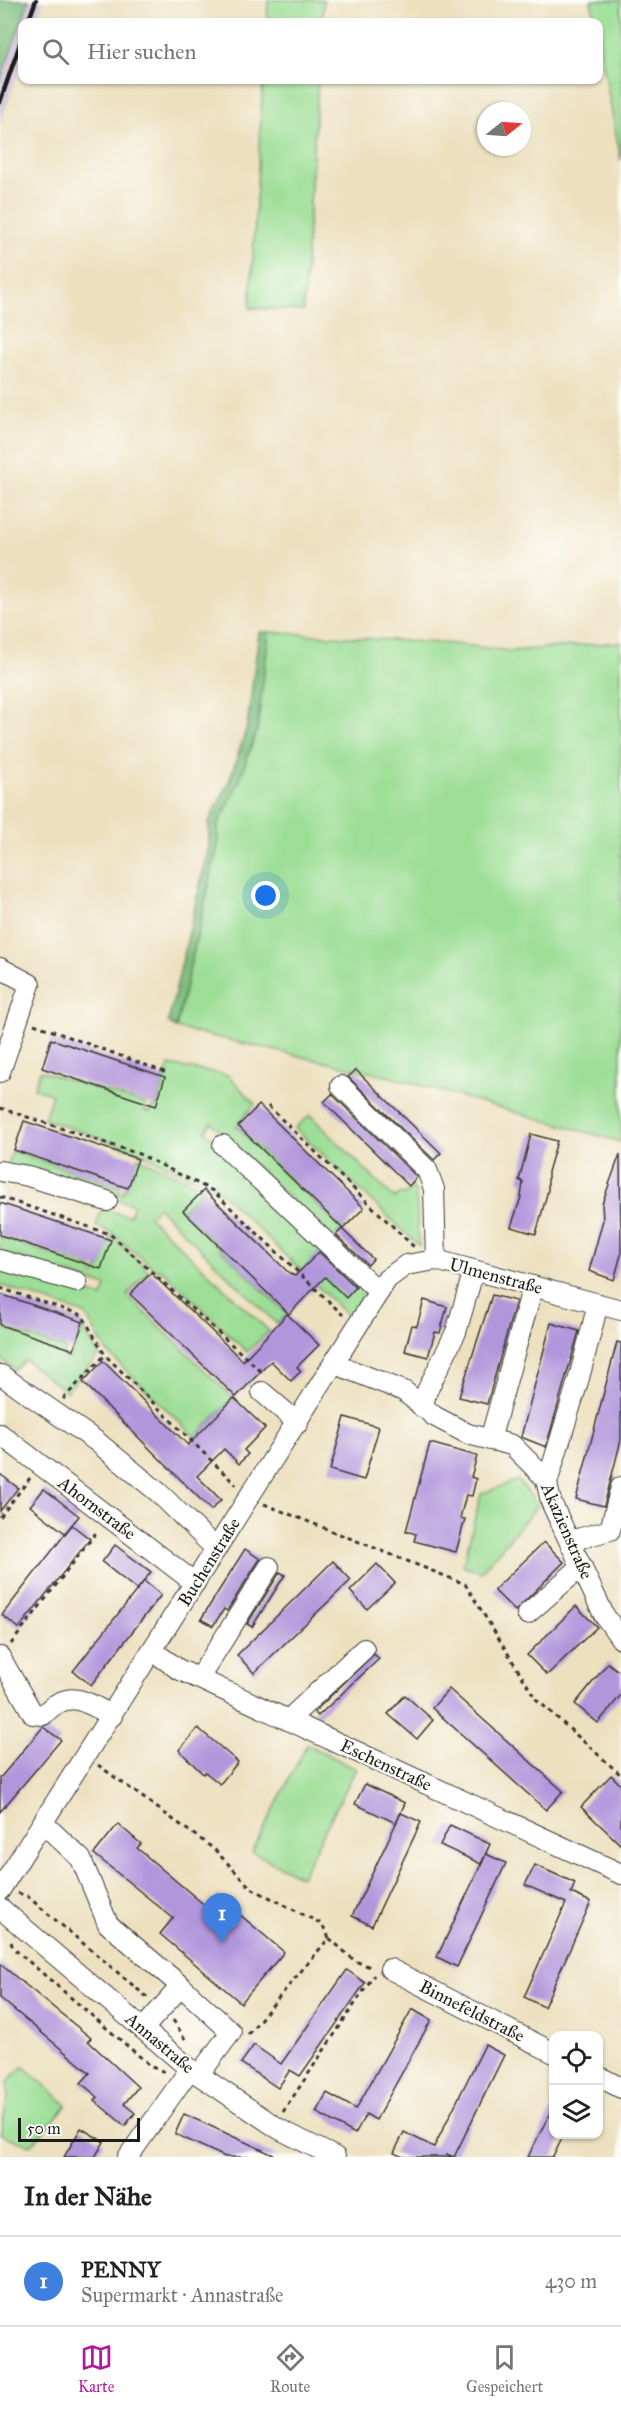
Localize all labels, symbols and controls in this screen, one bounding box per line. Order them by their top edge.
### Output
search box [18,18,603,84]
icon: search [39,35,72,68]
text: Hier suchen [87,38,196,65]
north arrow [477,102,531,156]
your location [251,881,280,910]
street label: Ulmenstraße [447,1253,545,1299]
street label: Ahornstraße [53,1471,140,1544]
street label: Akazienstraße [536,1479,598,1582]
street label: Buchenstraße [173,1514,245,1610]
street label: Eschenstraße [337,1734,435,1796]
pin: 1 [202,1894,242,1943]
street label: Binnefeldstraße [416,1975,528,2047]
street label: Annastraße [120,2007,199,2078]
map controls [549,2031,603,2139]
button: locate [549,2031,603,2085]
button: layers [549,2085,603,2139]
scale bar [18,2115,140,2142]
text: 50 m [27,2119,61,2138]
text: In der Nähe [24,2180,152,2212]
text: PENNY [81,2256,161,2283]
text: 1 [40,2269,47,2293]
text: 430 m [545,2269,597,2293]
text: Supermarkt · Annastraße [81,2283,283,2307]
tab: Karte [78,2341,114,2396]
tab: Route [270,2341,310,2396]
tab: Gespeichert [466,2341,543,2396]

